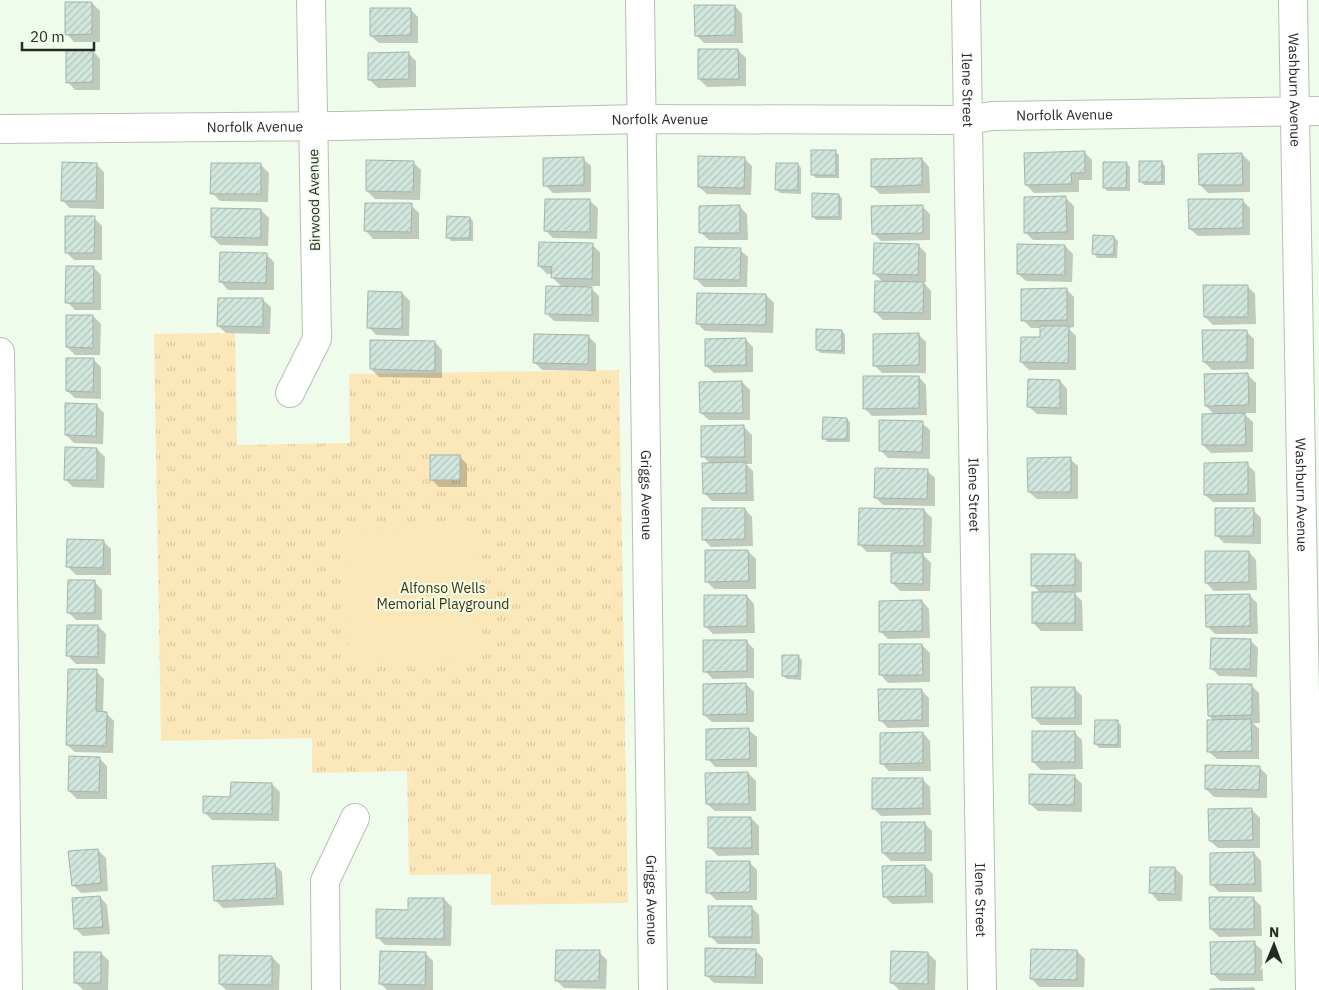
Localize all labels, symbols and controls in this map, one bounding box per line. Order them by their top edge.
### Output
scale bar [22,20,95,52]
text: 20 m [30,27,65,46]
street label: Washburn Avenue [1285,33,1305,147]
street label: Ilene Street [958,53,977,127]
street label: Norfolk Avenue [1016,105,1113,125]
street label: Norfolk Avenue [611,110,709,129]
street label: Norfolk Avenue [207,117,304,136]
street label: Birwood Avenue [304,148,324,251]
street label: Washburn Avenue [1292,438,1311,552]
street label: Griggs Avenue [637,450,656,540]
street label: Ilene Street [964,458,984,532]
park label: Alfonso Wells Memorial Playground [377,579,509,613]
street label: Griggs Avenue [642,855,661,945]
street label: Ilene Street [971,862,990,937]
north arrow [1249,920,1299,970]
text: N [1269,923,1279,941]

